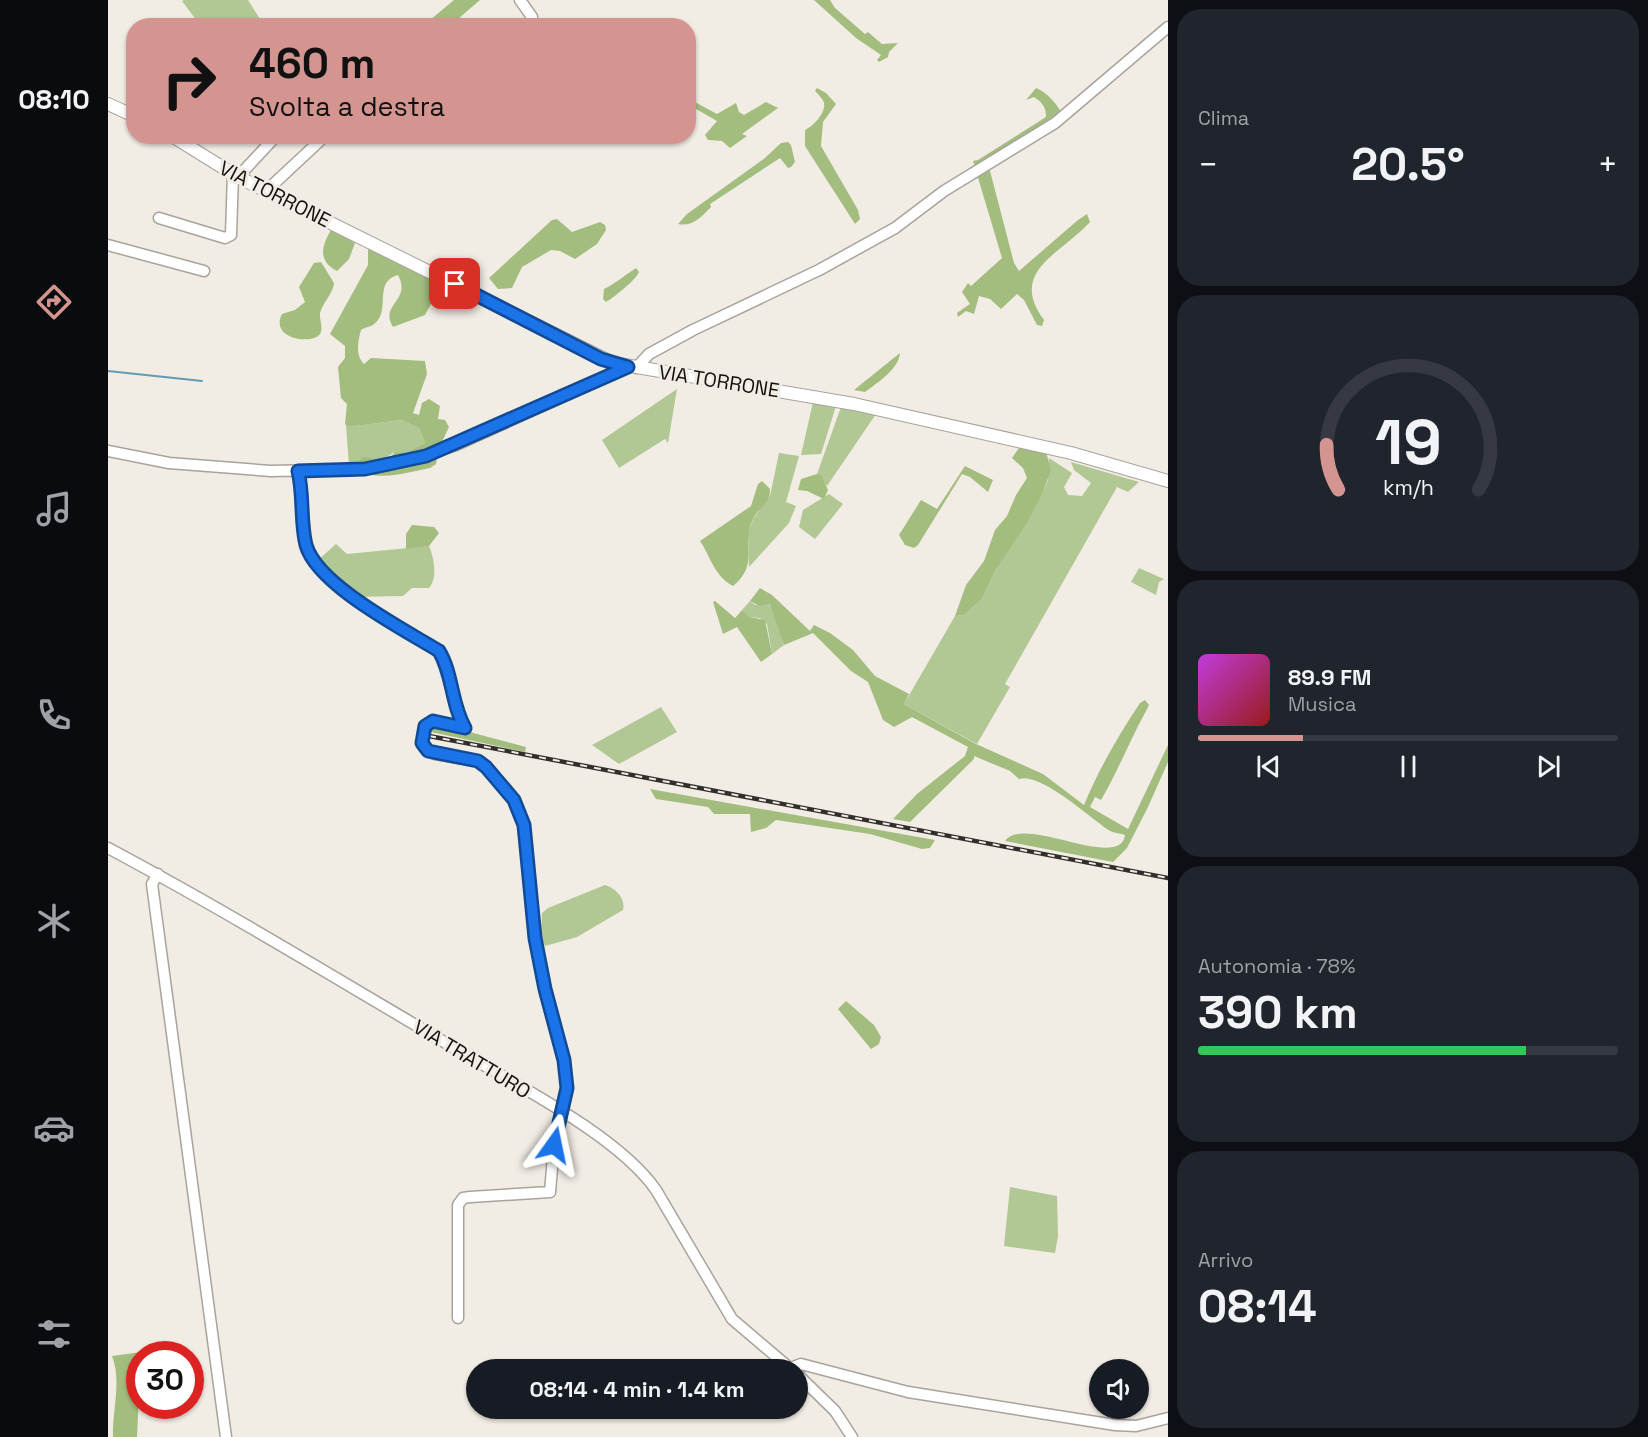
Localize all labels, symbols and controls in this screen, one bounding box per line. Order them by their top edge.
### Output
text: 460 m [249,37,375,90]
icon: right [150,42,228,120]
text: 08:10 [18,82,90,117]
text: Svolta a destra [249,89,445,124]
text: Clima [1198,105,1249,131]
text: 20.5° [1351,136,1465,193]
text: − [1198,144,1218,186]
text: + [1598,144,1618,186]
street label: VIA TORRONE [215,155,335,233]
pin [429,258,480,309]
icon: arrive [438,267,471,300]
icon: directions [33,281,75,323]
street label: VIA TORRONE [657,359,781,403]
text: 19 [1375,403,1441,482]
text: km/h [1382,474,1434,501]
icon: music [33,488,75,530]
text: 89.9 FM [1288,663,1371,691]
text: Musica [1288,691,1356,717]
icon: phone [33,694,75,736]
icon: previous [1252,750,1285,783]
icon: pause [1392,750,1425,783]
icon: next [1532,750,1565,783]
icon: climate [33,900,75,942]
text: Autonomia · 78% [1198,953,1355,979]
text: 390 km [1198,984,1358,1041]
street label: VIA TRATTURO [409,1014,535,1104]
icon: car [33,1107,75,1149]
position arrow [522,1113,586,1177]
text: Arrivo [1198,1247,1253,1273]
text: 08:14 [1198,1278,1317,1335]
icon: filters [33,1313,75,1355]
speed limit sign: 30 [126,1341,204,1419]
map controls [1089,1359,1149,1419]
button: sound [1089,1359,1149,1419]
text: 08:14 · 4 min · 1.4 km [530,1375,744,1403]

